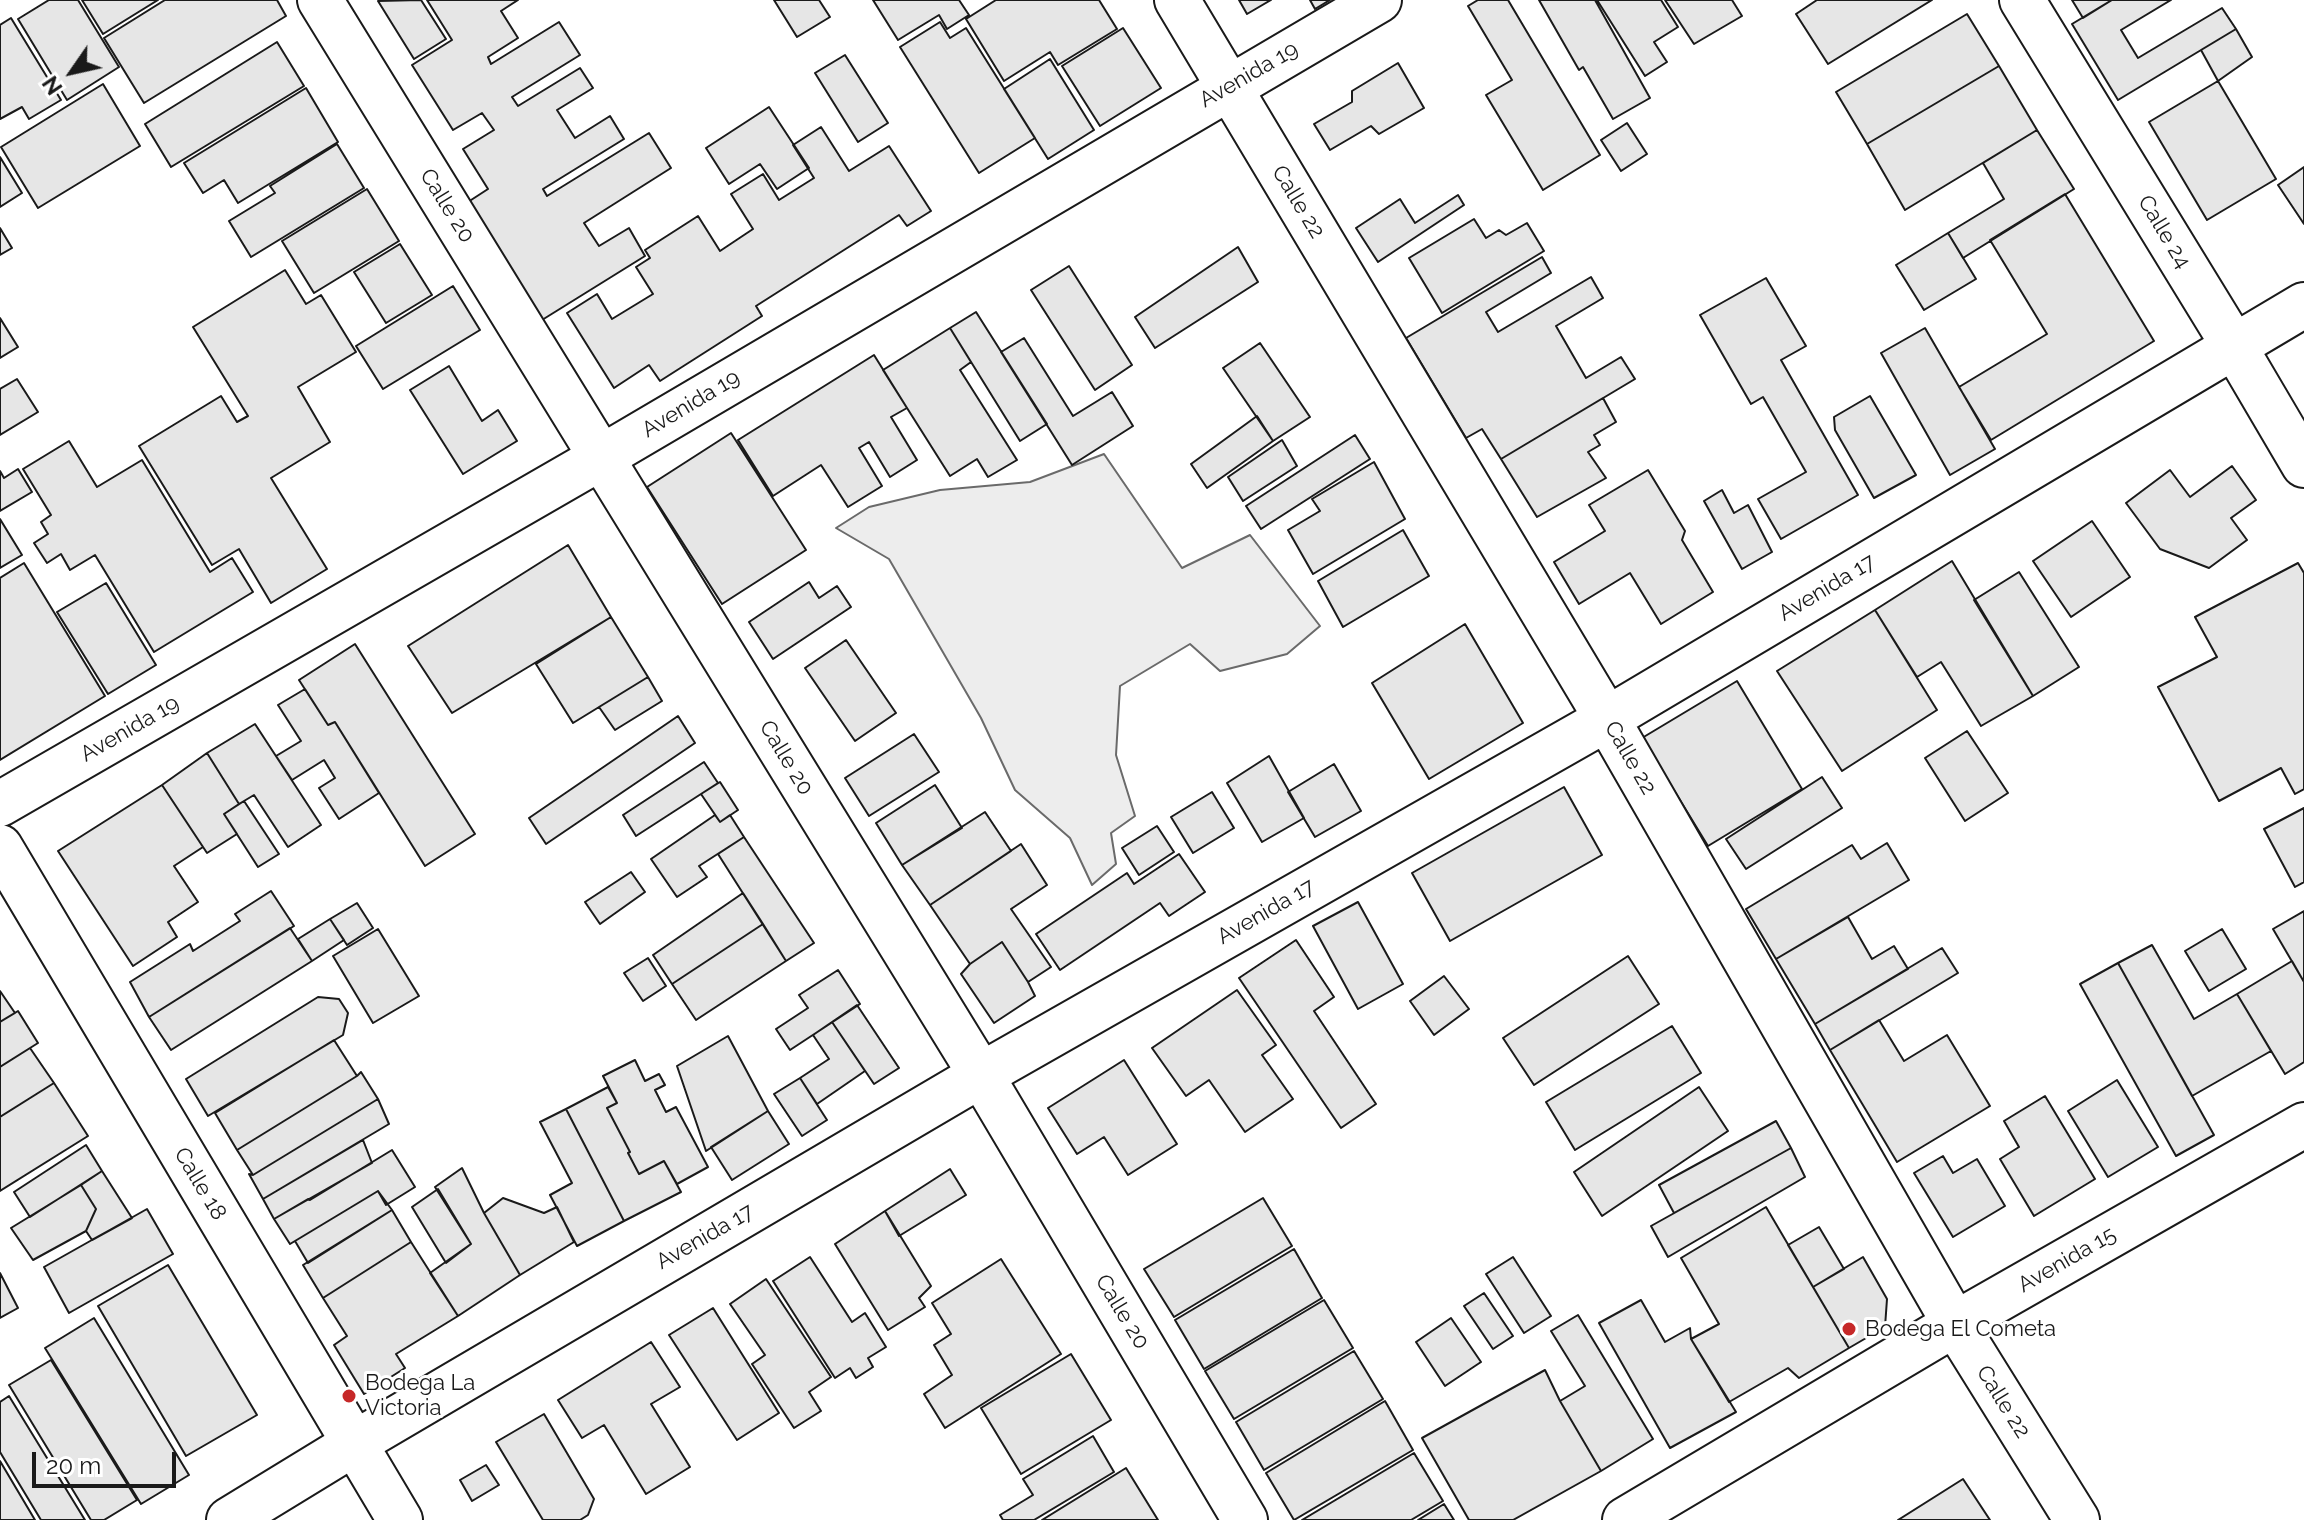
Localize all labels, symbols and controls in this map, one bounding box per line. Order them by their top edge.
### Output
north arrow [32,32,112,112]
street label: Avenida 19 [1195,36,1303,114]
text: N [37,71,68,100]
street label: Calle 22 [1266,161,1330,243]
street label: Calle 20 [414,164,480,248]
street label: Calle 24 [2132,190,2196,274]
street label: Avenida 19 [637,364,745,444]
street label: Avenida 17 [1774,549,1880,627]
street label: Avenida 19 [76,690,184,768]
street label: Calle 20 [753,716,819,800]
street label: Calle 22 [1598,717,1662,799]
street label: Avenida 17 [1212,873,1320,951]
street label: Calle 18 [168,1143,232,1225]
street label: Avenida 17 [651,1198,759,1276]
street label: Avenida 15 [2013,1221,2121,1299]
street label: Calle 20 [1089,1270,1155,1354]
place label: Bodega El Cometa [1865,1316,2056,1342]
marker: Bodega El Cometa [1840,1320,1858,1338]
street label: Calle 22 [1970,1361,2036,1443]
place label: Bodega La Victoria [365,1370,475,1422]
marker: Bodega La Victoria [340,1387,358,1405]
scale bar [36,1436,180,1486]
text: 20 m [46,1451,101,1480]

